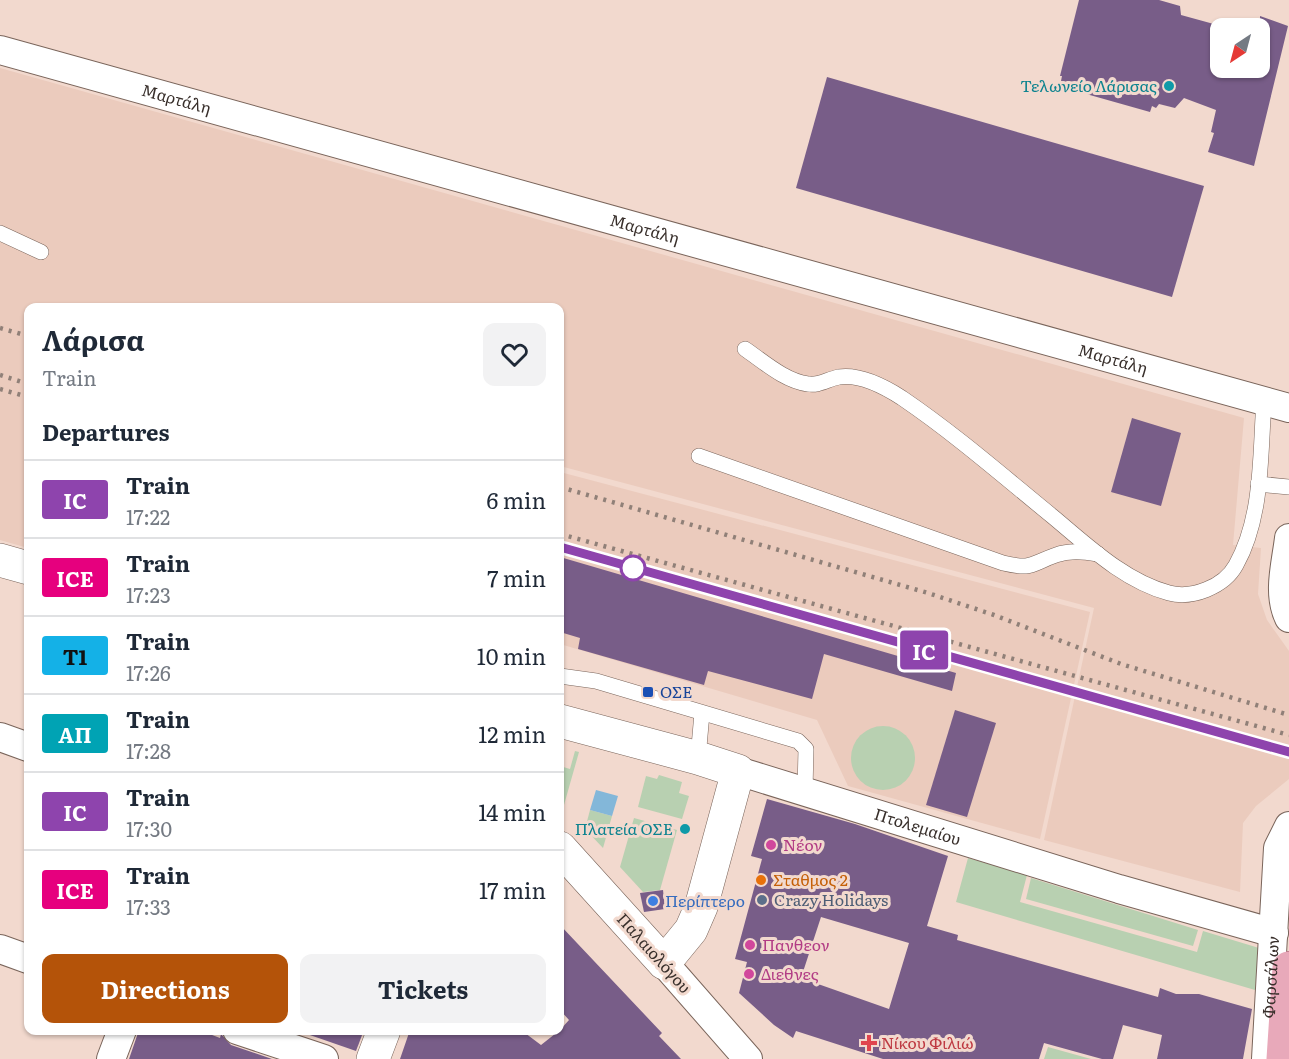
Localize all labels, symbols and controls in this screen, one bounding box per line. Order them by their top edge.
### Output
north arrow [1210,18,1270,78]
map controls [1210,18,1270,78]
place label: Τελωνείο Λάρισας [1020,73,1157,97]
street label: Μαρτάλη [139,77,214,119]
marker: Τελωνείο Λάρισας [1162,79,1176,93]
street label: Μαρτάλη [607,207,682,249]
text: Λάρισα [42,318,145,360]
button: heart [483,323,546,386]
street label: Μαρτάλη [1076,337,1151,379]
text: Train [42,362,96,392]
text: Departures [42,415,169,448]
text: Train [126,468,190,501]
text: 6 min [487,483,546,516]
text: IC [63,484,87,515]
text: 17:22 [126,501,170,531]
text: Train [126,546,190,579]
unlabelled marker [620,555,646,581]
text: 7 min [487,561,546,594]
text: ICE [56,562,94,593]
text: 17:23 [126,579,171,609]
text: Train [126,624,190,657]
line badge: IC [897,630,951,670]
text: IC [912,635,936,666]
text: 10 min [477,639,546,672]
text: T1 [63,640,87,671]
text: 17:26 [126,657,171,687]
place label: ΟΣΕ [660,679,692,703]
marker: ΟΣΕ [641,685,655,699]
text: Train [126,702,190,735]
text: 12 min [478,717,546,750]
text: ΑΠ [58,718,92,749]
text: 17:28 [126,735,171,765]
text: Train [126,780,190,813]
text: 14 min [478,795,546,828]
text: IC [63,796,87,827]
street label: Πτολεμαίου [872,801,964,850]
text: 17:30 [126,813,172,843]
place label: Πλατεία ΟΣΕ [575,816,673,840]
marker: Πλατεία ΟΣΕ [678,822,692,836]
place label: Νέον [783,832,822,856]
marker: Νέον [764,838,778,852]
text: Train [126,858,190,891]
place label: Σταθμος 2 [773,867,848,891]
text: 17 min [479,873,546,906]
marker: Σταθμος 2 [754,873,768,887]
text: ICE [56,874,94,905]
place label: Crazy Holidays [774,887,888,911]
place label: Περίπτερο [665,888,745,912]
text: 17:33 [126,891,171,921]
marker: Crazy Holidays [755,893,769,907]
marker: Περίπτερο [646,894,660,908]
street label: Παλαιολόγου [612,907,697,998]
place label: Πανθεον [762,932,830,956]
street label: Φαρσάλων [1255,935,1284,1019]
marker: Πανθεον [743,938,757,952]
button: Directions [42,954,288,1023]
button: Tickets [300,954,546,1023]
place label: Διεθνες [761,961,819,985]
marker: Διεθνες [742,967,756,981]
place label: Νίκου Φιλιώ [881,1030,974,1054]
marker: Νίκου Φιλιώ [862,1036,876,1050]

